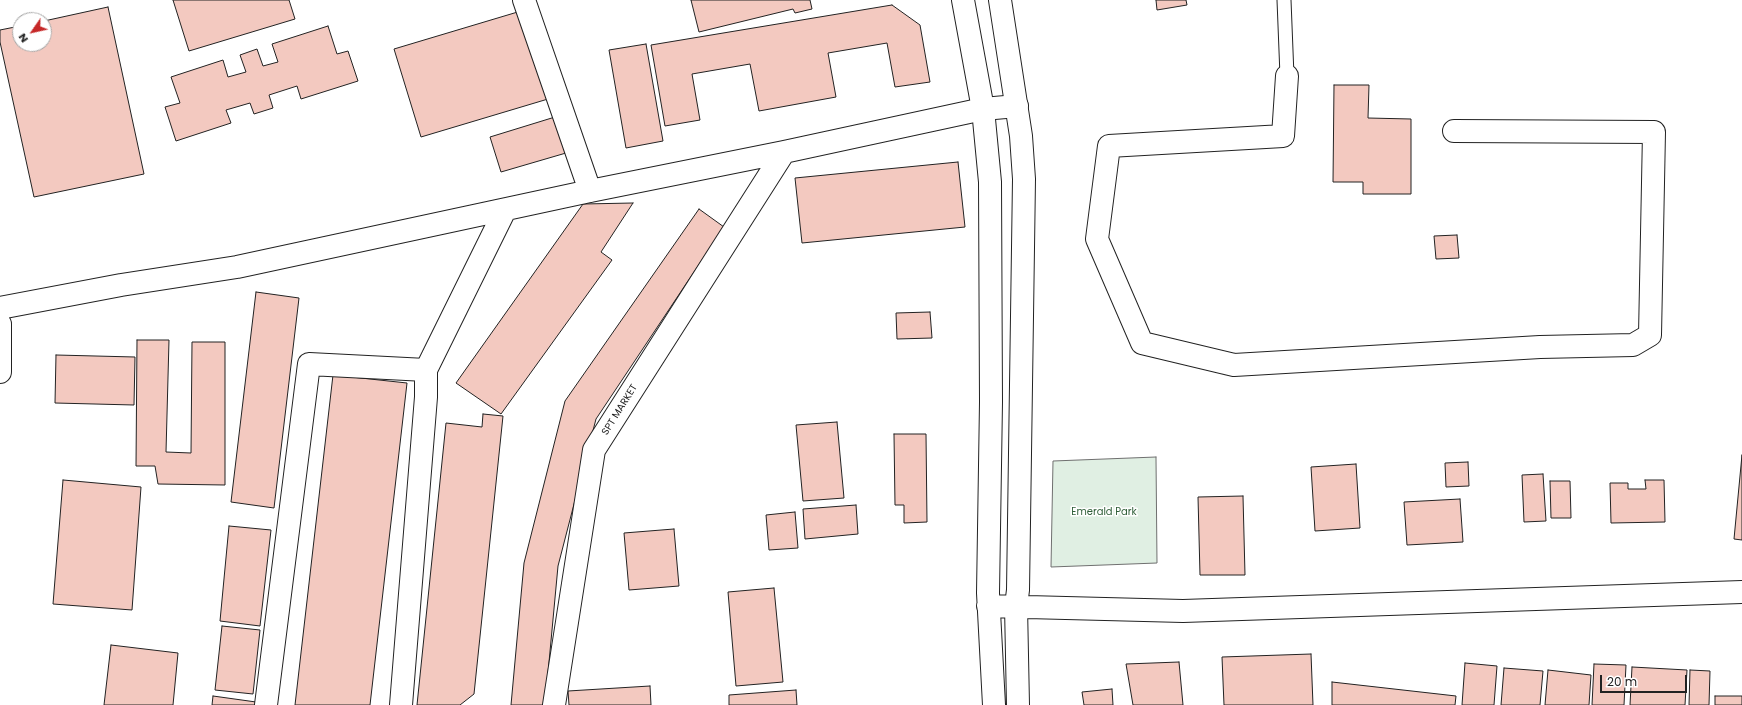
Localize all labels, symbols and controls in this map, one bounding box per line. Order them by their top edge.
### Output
north arrow [12,12,52,52]
text: N [14,30,32,46]
street label: SPT MARKET [600,382,640,438]
park label: Emerald Park [1071,506,1137,518]
scale bar [1602,667,1689,693]
text: 20 m [1607,673,1637,690]

